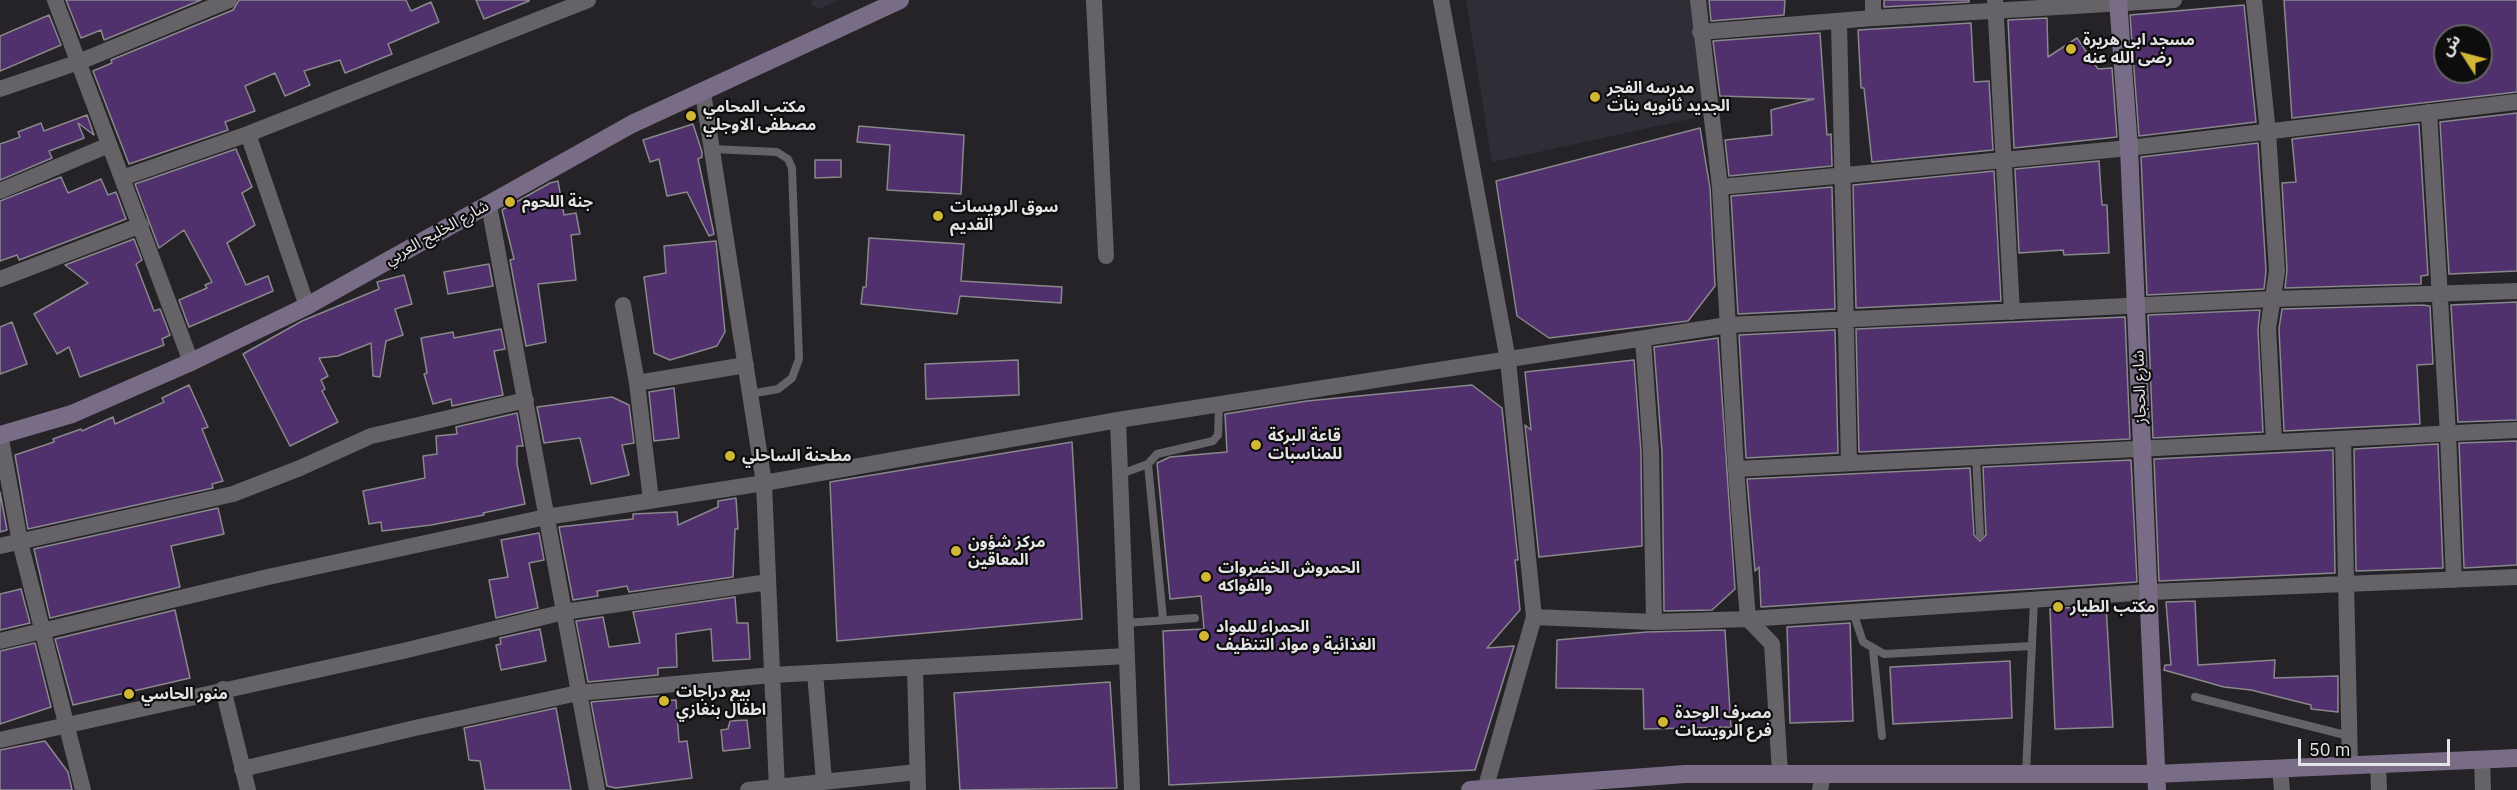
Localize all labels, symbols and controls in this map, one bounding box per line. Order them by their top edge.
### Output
north arrow [2433,24,2493,84]
place label: مسجد ابي هريرة رضى الله عنه [2083,30,2195,68]
text: ش [2436,30,2465,59]
marker: مسجد ابي هريرة رضى الله عنه [2064,42,2078,56]
place label: مدرسه الفجر الجديد ثانويه بنات [1607,78,1730,116]
marker: مدرسه الفجر الجديد ثانويه بنات [1588,90,1602,104]
place label: مكتب المحامي مصطفى الاوجلي [703,97,816,135]
marker: مكتب المحامي مصطفى الاوجلي [684,109,698,123]
place label: جنة اللحوم [522,192,593,212]
marker: جنة اللحوم [503,195,517,209]
street label: شارع الخليج العربي [381,196,493,270]
place label: سوق الرويسات القديم [950,197,1058,235]
marker: سوق الرويسات القديم [931,209,945,223]
street label: شارع الحجاز [2129,350,2151,424]
place label: قاعة البركة للمناسبات [1268,426,1342,464]
marker: قاعة البركة للمناسبات [1249,438,1263,452]
place label: مطحنة الساحلي [742,446,852,466]
marker: مطحنة الساحلي [723,449,737,463]
place label: مركز شؤون المعاقين [968,532,1046,570]
marker: مركز شؤون المعاقين [949,544,963,558]
place label: الحمروش الخضروات والفواكه [1218,558,1360,596]
marker: الحمروش الخضروات والفواكه [1199,570,1213,584]
place label: مكتب الطيار [2070,597,2156,617]
marker: مكتب الطيار [2051,600,2065,614]
place label: الحمراء للمواد الغذائية و مواد التنظيف [1216,617,1376,655]
marker: الحمراء للمواد الغذائية و مواد التنظيف [1197,629,1211,643]
place label: بيع دراجات اطفال بنغازي [676,682,766,720]
place label: منور الحاسي [141,684,228,704]
marker: منور الحاسي [122,687,136,701]
marker: بيع دراجات اطفال بنغازي [657,694,671,708]
place label: مصرف الوحدة فرع الرويسات [1675,703,1772,741]
marker: مصرف الوحدة فرع الرويسات [1656,715,1670,729]
scale bar [2301,727,2452,765]
text: 50 m [2309,738,2351,761]

